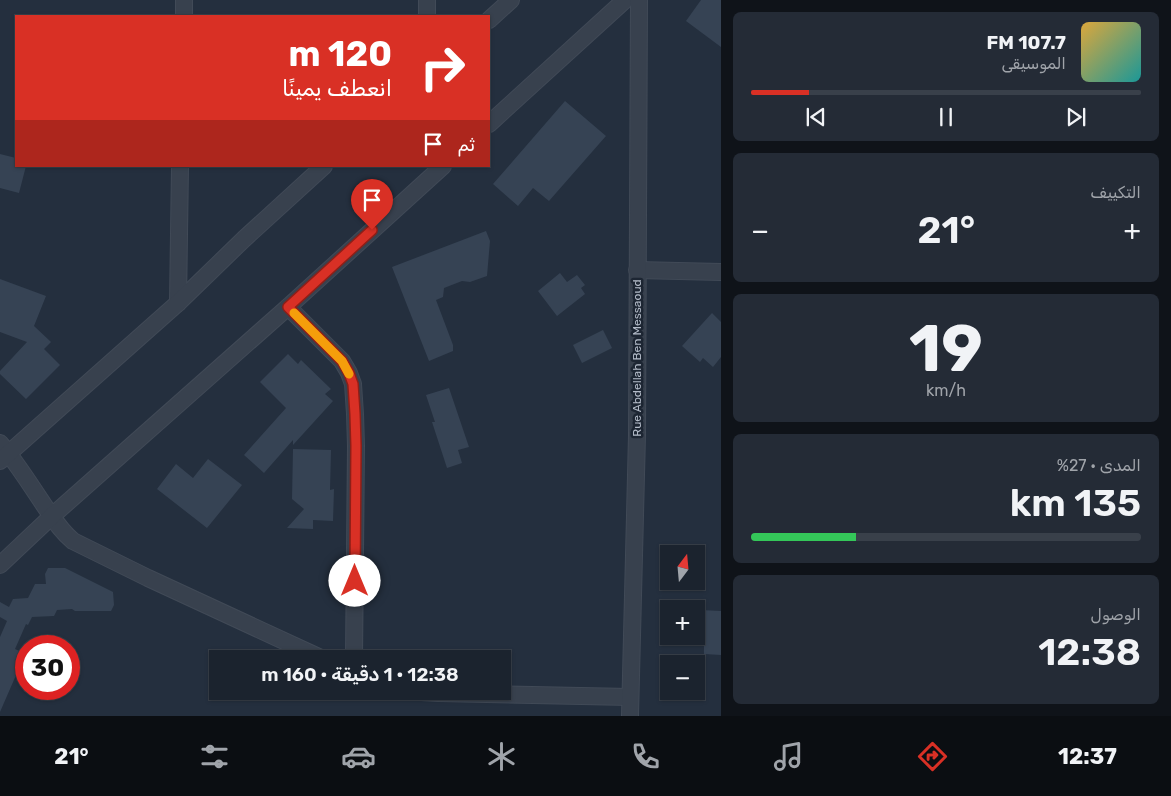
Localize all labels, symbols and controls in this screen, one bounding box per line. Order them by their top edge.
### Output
text: 107.7 FM [987,31,1066,54]
text: 120 m [289,33,392,75]
icon: right [410,35,475,100]
text: الموسيقى [1002,54,1066,73]
text: انعطف يمينًا [282,75,392,102]
icon: previous [802,103,830,131]
icon: pause [932,103,960,131]
icon: next [1062,103,1090,131]
icon: arrive [419,130,447,158]
text: ثم [457,133,475,156]
pin [351,179,393,230]
text: التكييف [1090,183,1141,202]
icon: arrive [358,186,386,214]
text: 21° [918,207,975,253]
text: − [751,214,769,247]
text: + [1124,214,1141,247]
street label: Rue Abdellah Ben Messaoud [630,279,644,437]
text: 19 [909,310,983,387]
text: km/h [926,381,966,400]
text: المدى · 27% [1057,456,1141,475]
text: 135 km [1010,480,1141,526]
north arrow [660,545,705,590]
map controls [660,545,705,700]
position arrow [328,554,380,606]
button: + [660,600,705,645]
text: الوصول [1091,605,1141,624]
text: 12:38 [1038,629,1141,675]
speed limit sign: 30 [15,635,80,700]
button: − [660,655,705,700]
text: 12:38 · 1 دقيقة · 160 m [261,663,459,686]
icon: filters [197,739,232,774]
icon: car [341,739,376,774]
icon: climate [484,739,519,774]
icon: phone [628,739,663,774]
icon: music [771,739,806,774]
icon: directions [915,739,950,774]
text: 21° [54,743,89,770]
text: 12:37 [1058,743,1117,770]

